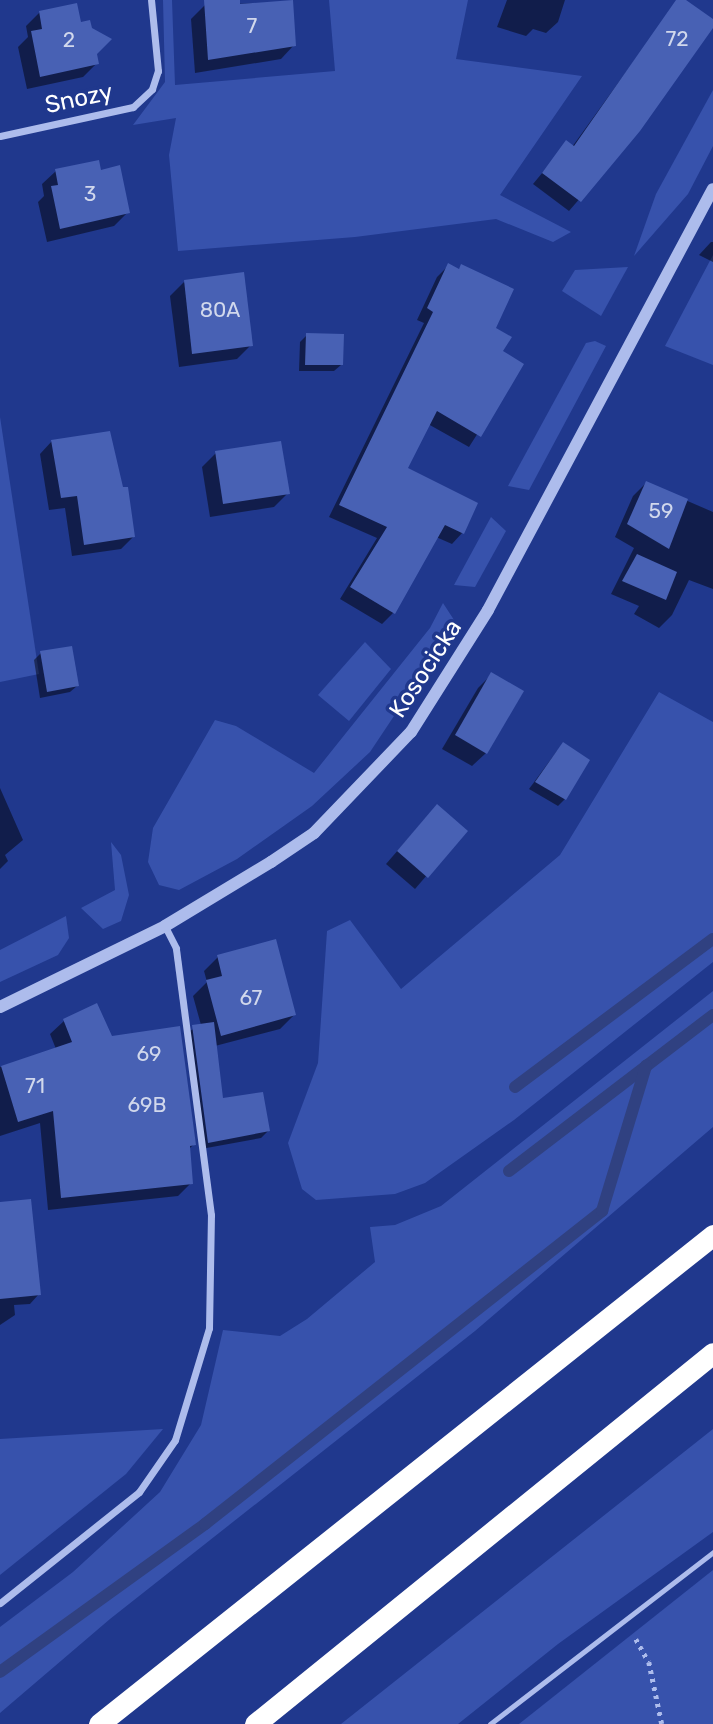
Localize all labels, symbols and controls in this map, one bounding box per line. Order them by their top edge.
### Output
house number: 7 [247,13,257,39]
house number: 72 [665,26,689,52]
house number: 2 [63,27,75,53]
street label: Snozy [42,78,116,120]
house number: 3 [84,181,96,207]
house number: 80A [200,297,240,323]
house number: 59 [649,498,673,524]
street label: Kosocicka [384,615,468,723]
house number: 67 [240,985,262,1011]
house number: 69 [136,1041,162,1067]
house number: 71 [25,1073,45,1099]
house number: 69B [127,1092,167,1118]

